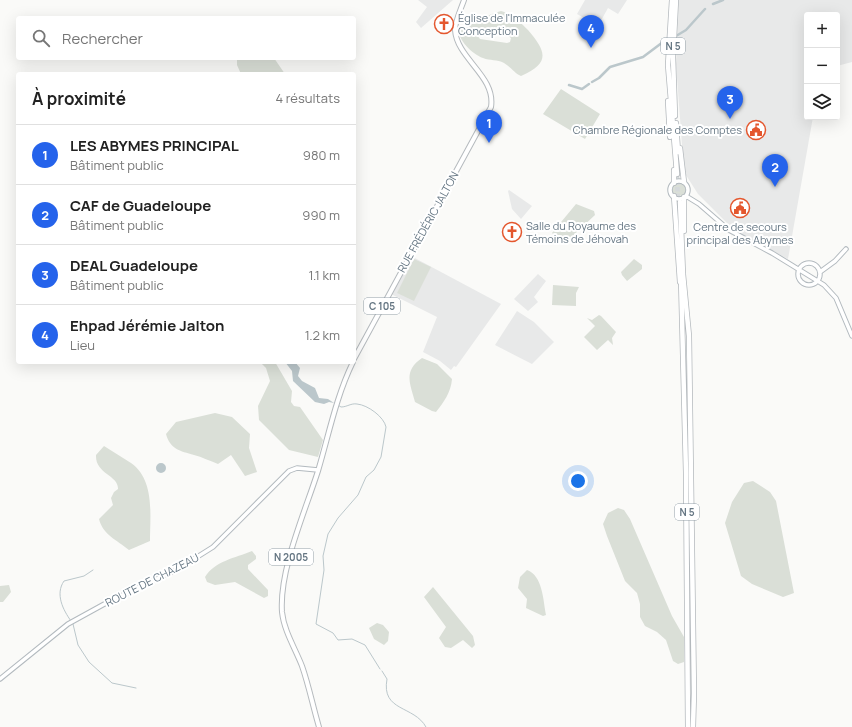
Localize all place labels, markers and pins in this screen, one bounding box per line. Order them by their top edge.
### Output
place label: Église de l'Immaculée Conception [458,10,566,38]
church icon: Église de l'Immaculée Conception [433,13,455,35]
pin: 4 [578,15,604,48]
pin: 3 [717,86,743,119]
pin: 1 [476,110,502,143]
public building icon: Chambre Régionale des Comptes [745,119,767,141]
place label: Chambre Régionale des Comptes [573,122,742,137]
pin: 2 [762,154,788,187]
public building icon: Centre de secours principal des Abymes [729,197,751,219]
place label: Salle du Royaume des Témoins de Jéhovah [526,218,636,246]
place label: Centre de secours principal des Abymes [687,219,794,247]
church icon: Salle du Royaume des Témoins de Jéhovah [501,221,523,243]

